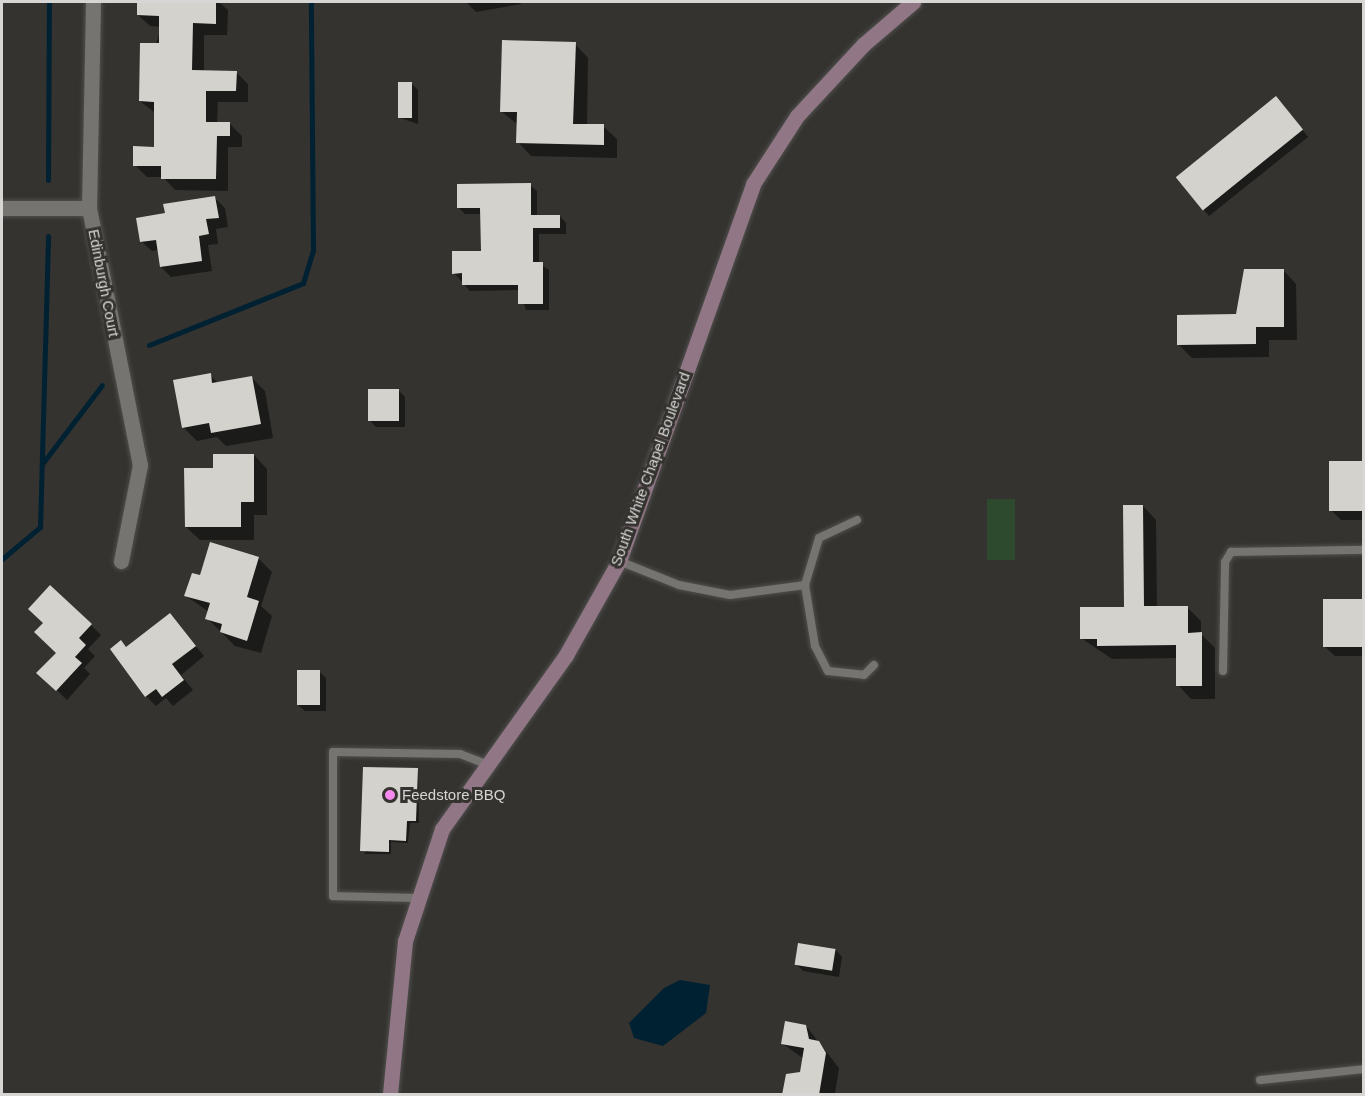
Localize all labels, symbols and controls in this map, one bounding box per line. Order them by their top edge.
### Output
street label: Edinburgh Court [85,228,123,338]
street label: South White Chapel Boulevard [606,370,694,568]
place label: Feedstore BBQ [402,786,505,804]
marker: Feedstore BBQ [383,788,397,802]

